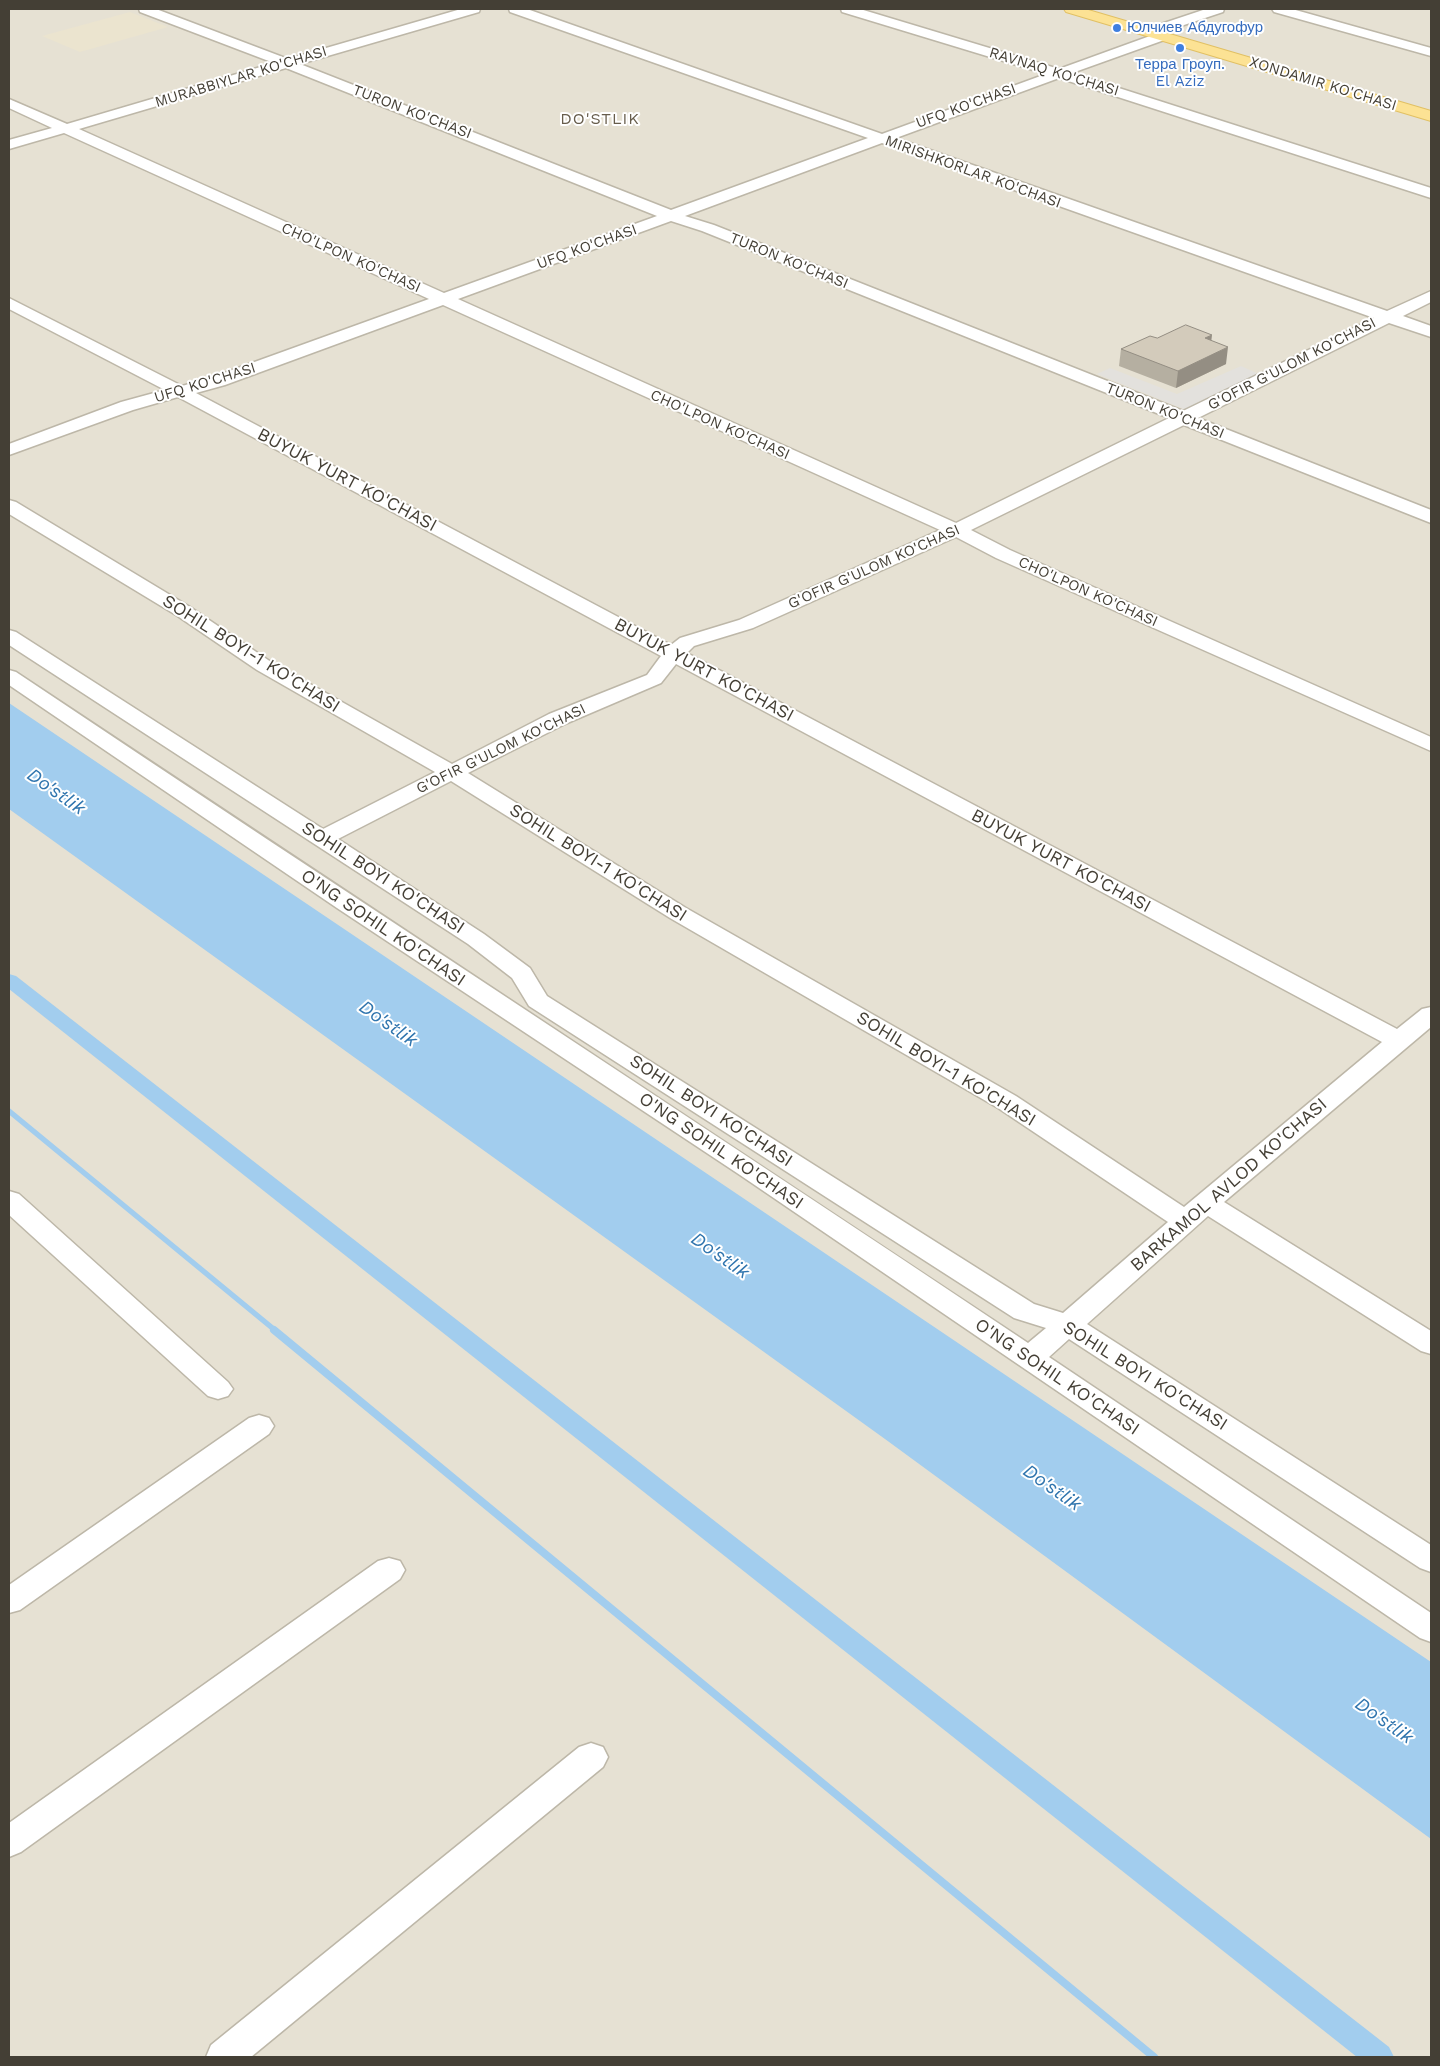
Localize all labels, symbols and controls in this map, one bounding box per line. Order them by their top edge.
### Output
place label: Юлчиев Абдугофур [1127,19,1263,37]
marker: Юлчиев Абдугофур [1111,22,1123,34]
street label: MURABBIYLAR KO'CHASI [153,42,329,112]
marker: Терра Гроуп. El Aziz [1174,42,1186,54]
street label: RAVNAQ KO'CHASI [987,44,1121,100]
street label: XONDAMIR KO'CHASI [1247,53,1399,115]
place label: Терра Гроуп. El Aziz [1135,56,1225,91]
street label: UFQ KO'CHASI [914,80,1018,132]
street label: TURON KO'CHASI [350,81,474,143]
district label: DO'STLIK [559,109,641,129]
street label: MIRISHKORLAR KO'CHASI [882,132,1064,212]
street label: CHO'LPON KO'CHASI [278,219,424,297]
street label: UFQ KO'CHASI [535,221,639,273]
street label: TURON KO'CHASI [727,229,851,293]
street label: G'OFIR G'ULOM KO'CHASI [1205,314,1379,414]
street label: UFQ KO'CHASI [152,359,258,407]
street label: TURON KO'CHASI [1103,379,1227,443]
street label: CHO'LPON KO'CHASI [647,386,793,464]
street label: BUYUK YURT KO'CHASI [254,423,440,537]
street label: G'OFIR G'ULOM KO'CHASI [785,521,963,613]
street label: CHO'LPON KO'CHASI [1015,553,1161,631]
street label: SOHIL BOYI-1 KO'CHASI [158,590,344,718]
street label: BUYUK YURT KO'CHASI [611,613,797,727]
street label: G'OFIR G'ULOM KO'CHASI [413,700,589,798]
water label: Do'stlik [22,764,90,820]
street label: SOHIL BOYI-1 KO'CHASI [505,799,691,927]
street label: BUYUK YURT KO'CHASI [968,804,1154,918]
street label: SOHIL BOYI KO'CHASI [298,817,468,939]
street label: O'NG SOHIL KO'CHASI [297,865,469,991]
water label: Do'stlik [354,996,422,1052]
street label: SOHIL BOYI-1 KO'CHASI [852,1007,1040,1131]
street label: SOHIL BOYI KO'CHASI [626,1050,796,1172]
street label: O'NG SOHIL KO'CHASI [635,1088,807,1214]
street label: BARKAMOL AVLOD KO'CHASI [1126,1094,1332,1276]
water label: Do'stlik [686,1228,754,1284]
street label: O'NG SOHIL KO'CHASI [971,1314,1143,1440]
street label: SOHIL BOYI KO'CHASI [1059,1317,1231,1435]
water label: Do'stlik [1018,1460,1086,1516]
water label: Do'stlik [1350,1693,1418,1749]

